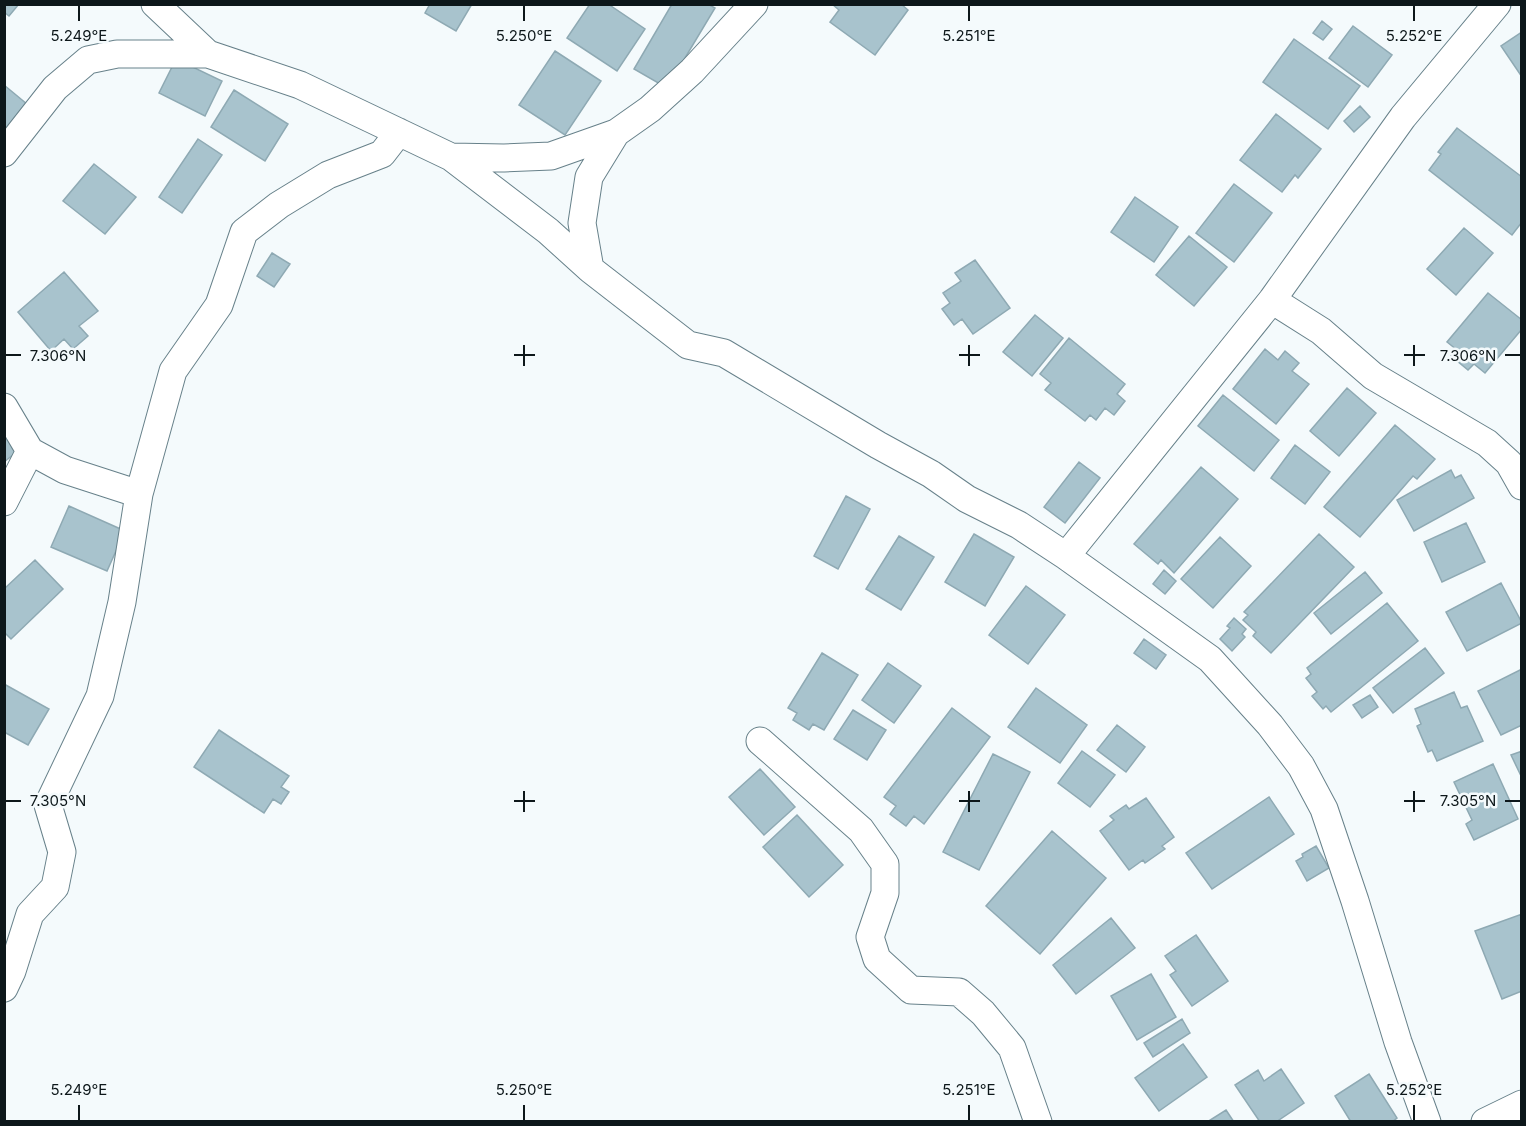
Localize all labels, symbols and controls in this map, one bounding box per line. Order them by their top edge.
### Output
text: 5.249°E [51,26,107,45]
text: 5.250°E [496,26,552,45]
text: 5.251°E [942,26,996,45]
text: 5.252°E [1386,26,1442,45]
text: 7.306°N [30,346,86,365]
text: 7.306°N [1440,346,1496,365]
text: 7.305°N [30,791,86,810]
text: 7.305°N [1440,791,1496,810]
text: 5.249°E [51,1080,107,1099]
text: 5.250°E [496,1080,552,1099]
text: 5.251°E [942,1080,996,1099]
text: 5.252°E [1386,1080,1442,1099]

